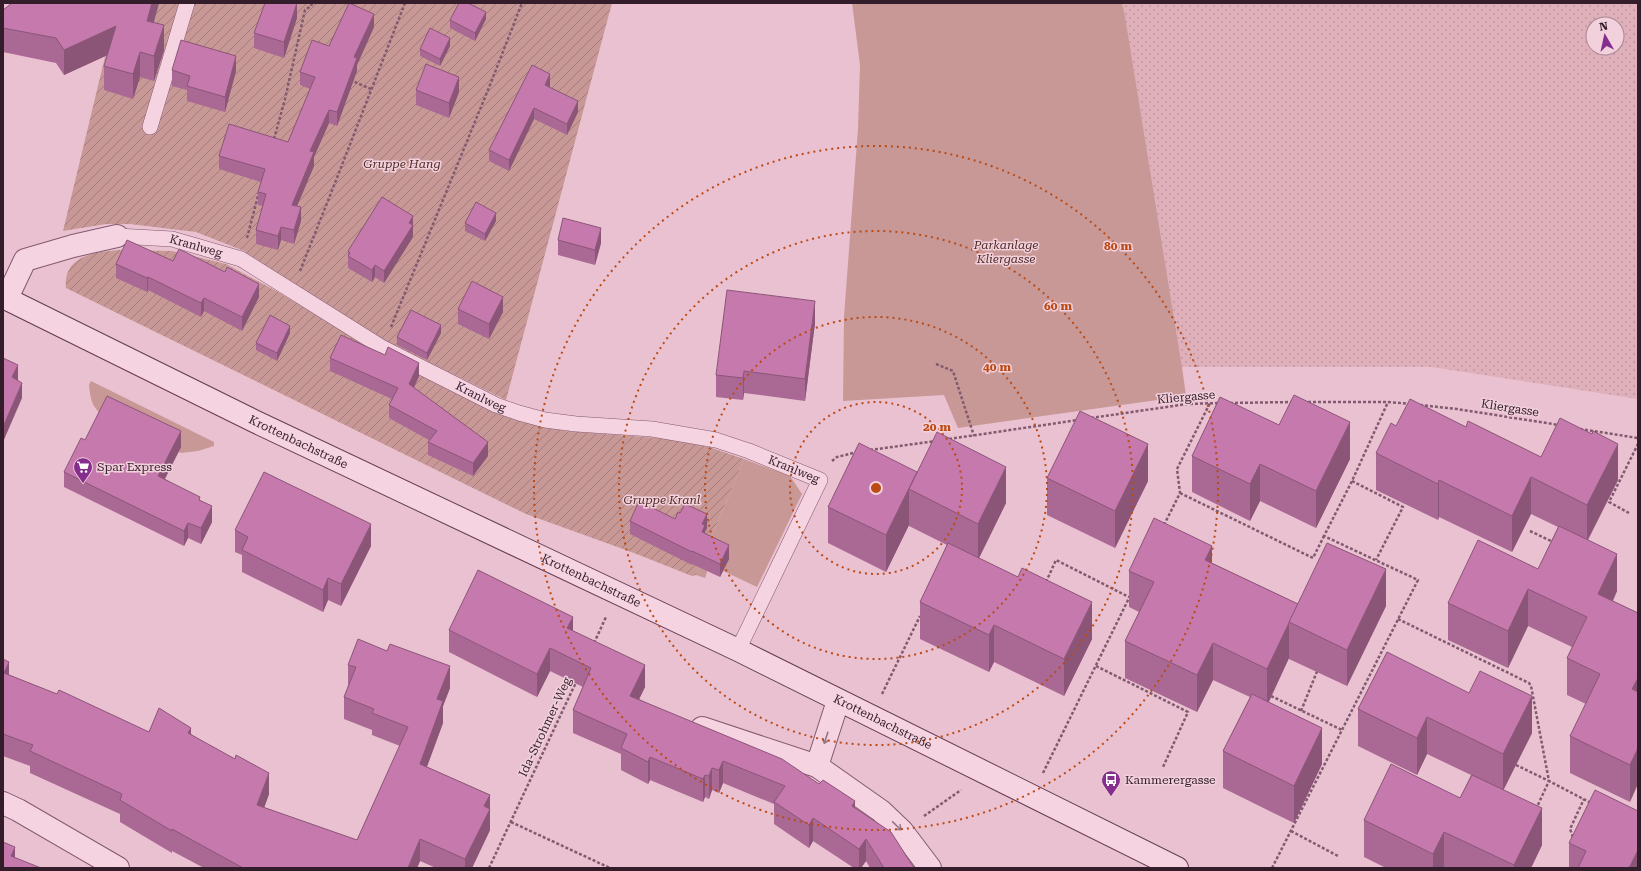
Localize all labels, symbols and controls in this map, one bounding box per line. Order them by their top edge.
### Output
north arrow [1585,16,1625,56]
text: N [1598,19,1609,34]
park label: Gruppe Hang [363,157,441,171]
street label: Kranlweg [168,232,224,260]
park label: Parkanlage Kliergasse [973,238,1038,266]
text: 80 m [1104,239,1132,253]
text: 60 m [1044,299,1072,313]
text: 40 m [983,360,1011,374]
street label: Kranlweg [453,379,508,415]
street label: Kliergasse [1156,387,1216,407]
street label: Kliergasse [1480,397,1540,420]
street label: Krottenbachstraße [246,412,351,472]
text: 20 m [923,420,951,434]
street label: Kranlweg [766,453,822,486]
supermarket icon: Spar Express [72,456,94,484]
place label: Spar Express [97,460,172,474]
centre of rings [869,481,883,495]
park label: Gruppe Kranl [624,493,701,507]
street label: Krottenbachstraße [539,551,643,610]
street label: Ida-Strohmer-Weg [516,675,574,779]
street label: Krottenbachstraße [831,692,935,752]
one-way arrow [822,731,829,744]
bus stop icon: Kammerergasse [1100,769,1122,797]
place label: Kammerergasse [1125,773,1216,787]
one-way arrow [892,821,902,831]

